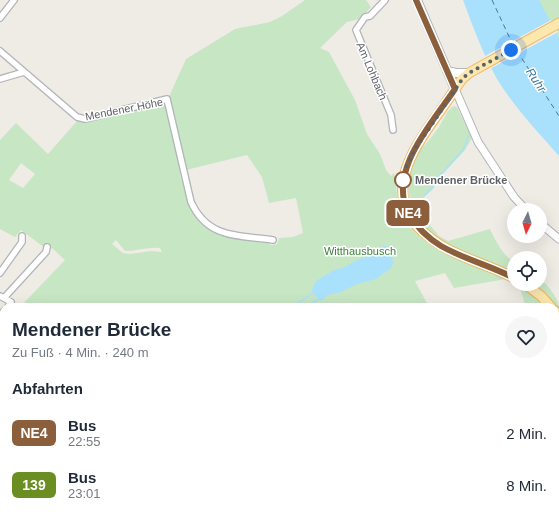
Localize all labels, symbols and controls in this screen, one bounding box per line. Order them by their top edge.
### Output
street label: Am Lohbach [354,40,390,102]
your location [501,40,521,60]
water label: Ruhr [523,65,550,96]
street label: Mendener Höhe [84,96,164,122]
marker: Mendener Brücke [394,171,412,189]
place label: Mendener Brücke [415,174,507,186]
line badge: NE4 [385,200,431,226]
north arrow [507,203,547,243]
map controls [507,203,547,291]
text: NE4 [394,205,422,221]
park label: Witthausbusch [324,245,396,257]
button: locate [507,251,547,291]
button: heart [505,316,547,358]
text: Mendener Brücke [12,319,171,340]
text: Zu Fuß · 4 Min. · 240 m [12,345,149,360]
text: Abfahrten [12,380,83,397]
text: Bus [68,417,96,434]
text: NE4 [20,425,48,441]
text: 2 Min. [506,425,547,442]
text: 22:55 [68,434,101,449]
text: Bus [68,469,96,486]
text: 139 [22,477,46,493]
text: 8 Min. [506,477,547,494]
text: 23:01 [68,486,101,501]

